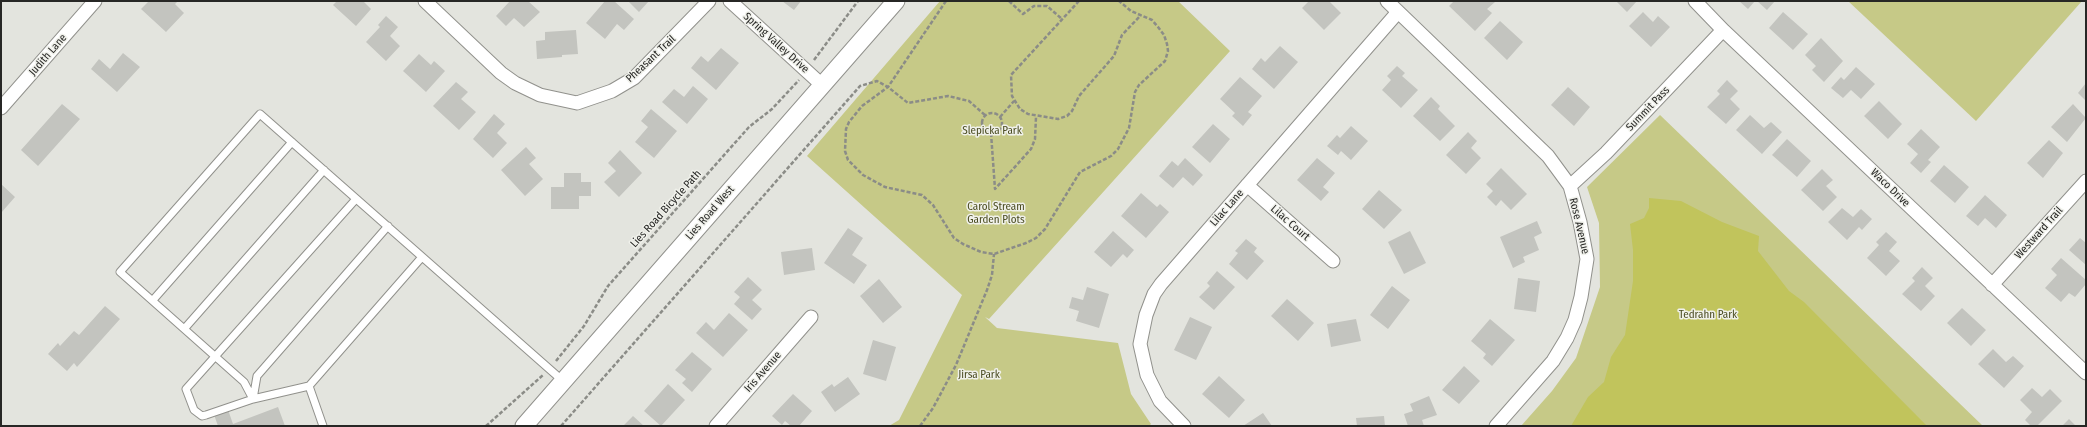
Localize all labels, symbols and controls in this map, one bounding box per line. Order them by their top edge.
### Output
street label: Spring Valley Drive [740,10,812,76]
street label: Judith Lane [26,31,70,79]
street label: Pheasant Trail [623,33,679,85]
street label: Summit Pass [1624,84,1672,134]
park label: Slepicka Park [962,124,1022,138]
street label: Waco Drive [1868,166,1912,210]
street label: Lies Road Bicycle Path [628,168,704,250]
street label: Lies Road West [683,183,737,243]
street label: Lilac Lane [1207,187,1247,229]
street label: Rose Avenue [1566,197,1592,255]
park label: Carol Stream Garden Plots [967,200,1025,226]
street label: Lilac Court [1268,202,1312,244]
street label: Westward Trail [2012,204,2066,262]
park label: Tedrahn Park [1679,308,1737,322]
street label: Iris Avenue [742,349,784,395]
park label: Jirsa Park [958,368,1000,382]

